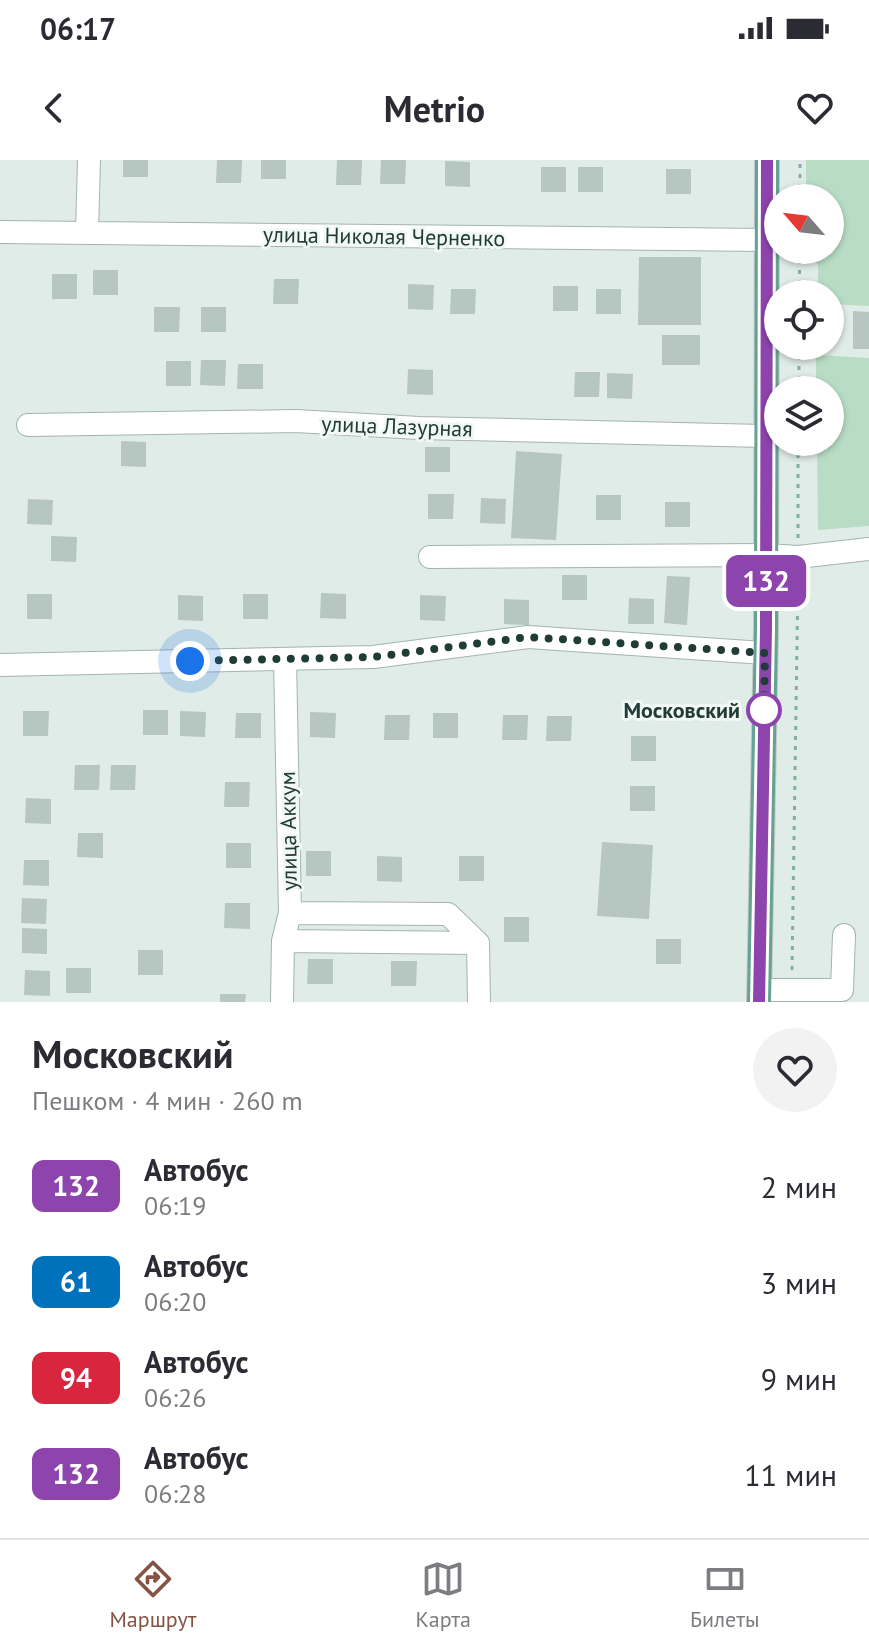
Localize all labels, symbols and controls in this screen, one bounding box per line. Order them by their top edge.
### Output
text: 06:17 [40,9,116,48]
text: Metrio [384,85,485,132]
icon: back [32,86,76,130]
icon: heart [793,86,837,130]
north arrow [764,184,844,264]
map controls [764,184,844,456]
street label: улица Николая Черненко [263,220,505,252]
button: locate [764,280,844,360]
button: layers [764,376,844,456]
street label: улица Лазурная [321,409,473,443]
line badge: 132 [720,555,812,607]
text: 132 [742,562,790,599]
your location [170,641,210,681]
marker: Московский [747,693,781,727]
place label: Московский [623,696,740,724]
street label: улица Аккум [273,771,303,891]
button: heart [753,1028,837,1112]
text: Московский [32,1029,233,1078]
text: Пешком · 4 мин · 260 m [32,1084,303,1117]
text: Автобус [144,1150,249,1189]
text: 132 [52,1167,100,1204]
text: 2 мин [761,1167,837,1206]
text: 06:19 [144,1189,206,1222]
text: Автобус [144,1246,249,1285]
text: 61 [60,1263,92,1300]
text: 3 мин [761,1263,837,1302]
text: 06:20 [144,1285,206,1318]
text: Автобус [144,1342,249,1381]
text: 94 [60,1359,92,1396]
text: 9 мин [761,1359,837,1398]
text: 06:26 [144,1381,206,1414]
text: Автобус [144,1438,249,1477]
text: 132 [52,1455,100,1492]
text: 11 мин [744,1455,837,1494]
text: 06:28 [144,1477,206,1510]
tab: Маршрут [109,1557,197,1633]
tab: Карта [415,1557,471,1633]
tab: Билеты [690,1557,760,1633]

